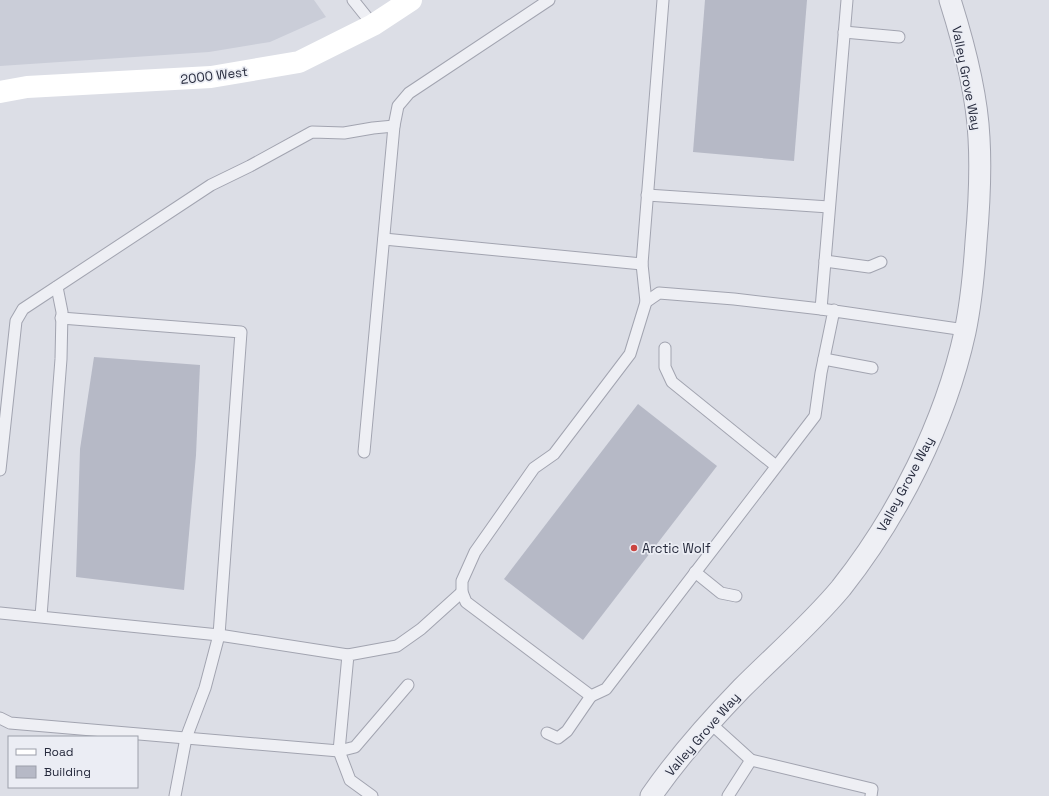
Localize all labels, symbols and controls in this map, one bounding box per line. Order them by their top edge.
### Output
street label: Valley Grove Way [948,25,985,132]
street label: 2000 West [179,63,249,88]
street label: Valley Grove Way [873,434,938,535]
place label: Arctic Wolf [642,540,711,557]
marker: Arctic Wolf [629,543,639,553]
street label: Valley Grove Way [661,689,743,780]
legend [8,736,138,788]
text: Road [44,744,73,760]
text: Building [44,764,91,780]

